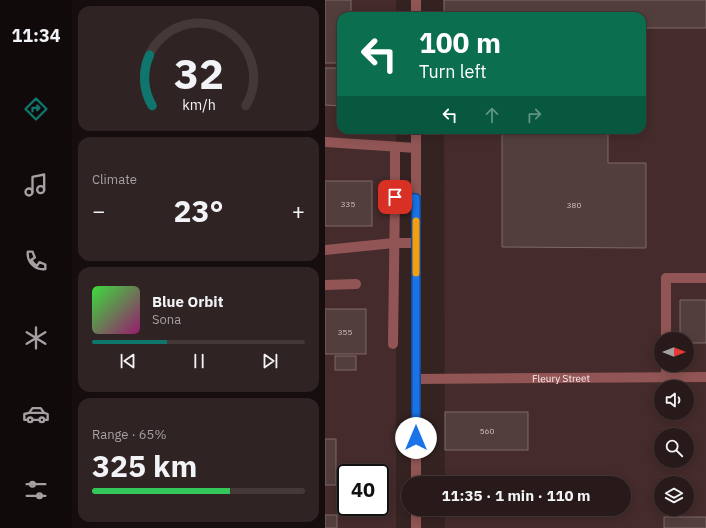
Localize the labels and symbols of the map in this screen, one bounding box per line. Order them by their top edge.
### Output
pin [378,180,412,214]
house number: 335 [341,199,355,209]
house number: 380 [567,200,581,210]
house number: 355 [338,327,352,337]
north arrow [654,332,694,372]
street label: Fleury Street [532,371,591,385]
position arrow [395,417,437,459]
house number: 560 [480,426,494,436]
speed limit sign: 40 [337,464,389,516]

